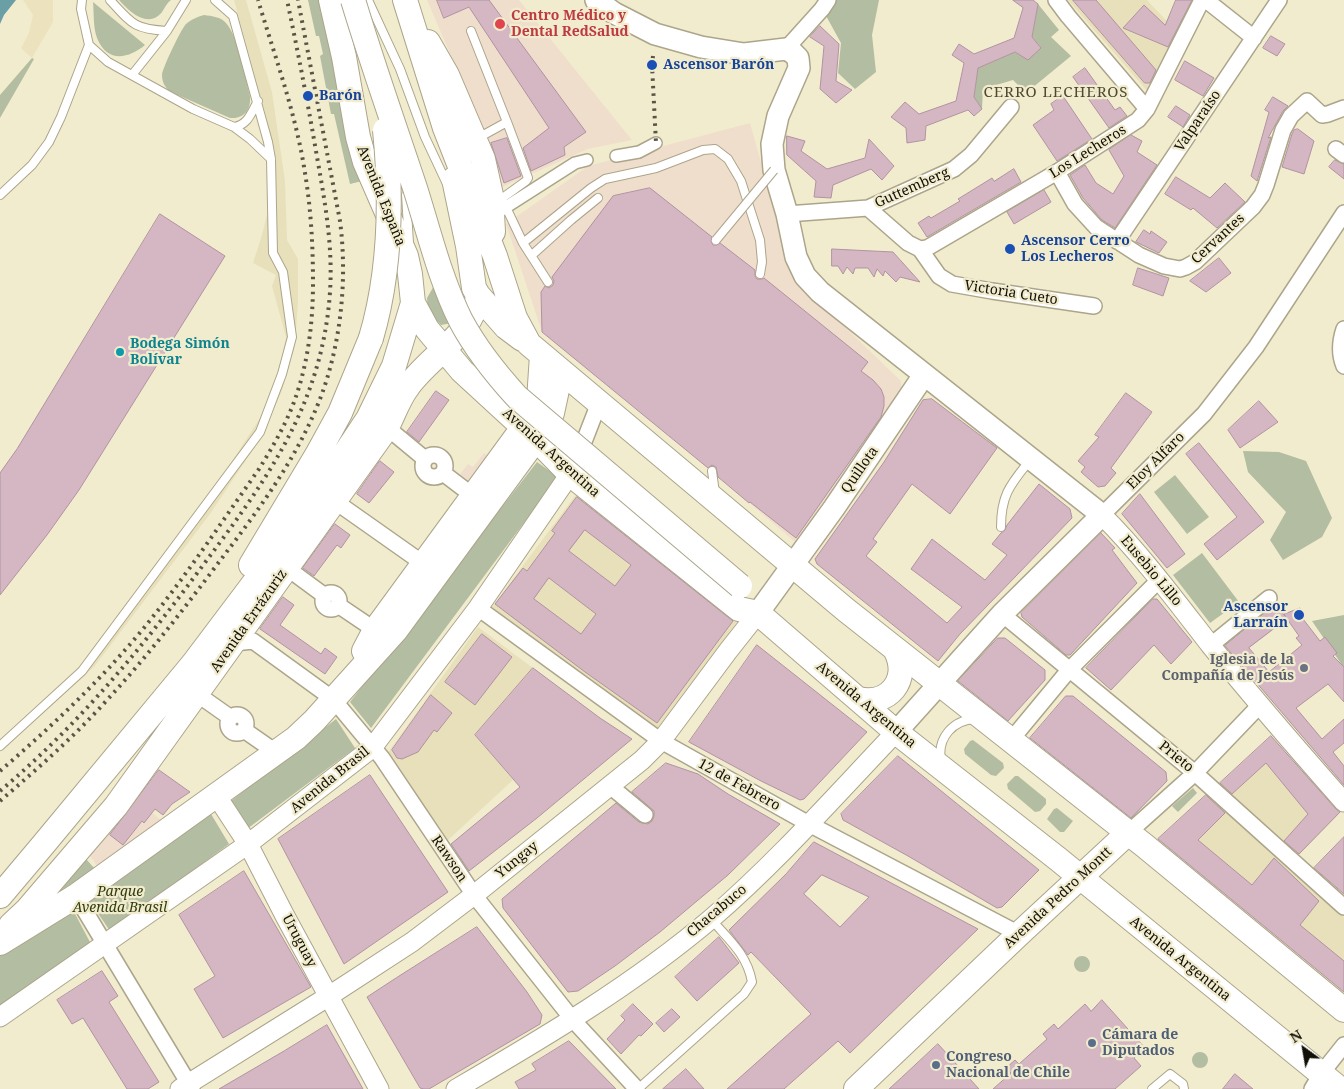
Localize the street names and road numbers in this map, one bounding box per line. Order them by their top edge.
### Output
street label: Valparaíso [1171,87,1225,155]
street label: Los Lecheros [1047,122,1129,182]
street label: Avenida España [353,143,409,249]
street label: Guttemberg [872,164,952,212]
street label: Cervantes [1188,210,1248,268]
street label: Victoria Cueto [963,277,1059,309]
street label: Avenida Argentina [499,405,603,501]
street label: Eloy Alfaro [1124,429,1188,493]
street label: Quillota [838,443,882,497]
street label: Eusebio Lillo [1117,533,1185,609]
street label: Avenida Errázuriz [207,566,291,676]
street label: Avenida Argentina [813,658,919,752]
street label: Prieto [1155,738,1197,776]
street label: Avenida Brasil [287,743,373,817]
street label: 12 de Febrero [695,755,783,815]
street label: Rawson [427,833,471,885]
street label: Yungay [492,838,542,882]
street label: Avenida Pedro Montt [1001,844,1115,952]
street label: Chacabuco [684,881,750,941]
street label: Uruguay [278,912,320,970]
street label: Avenida Argentina [1126,913,1234,1005]

